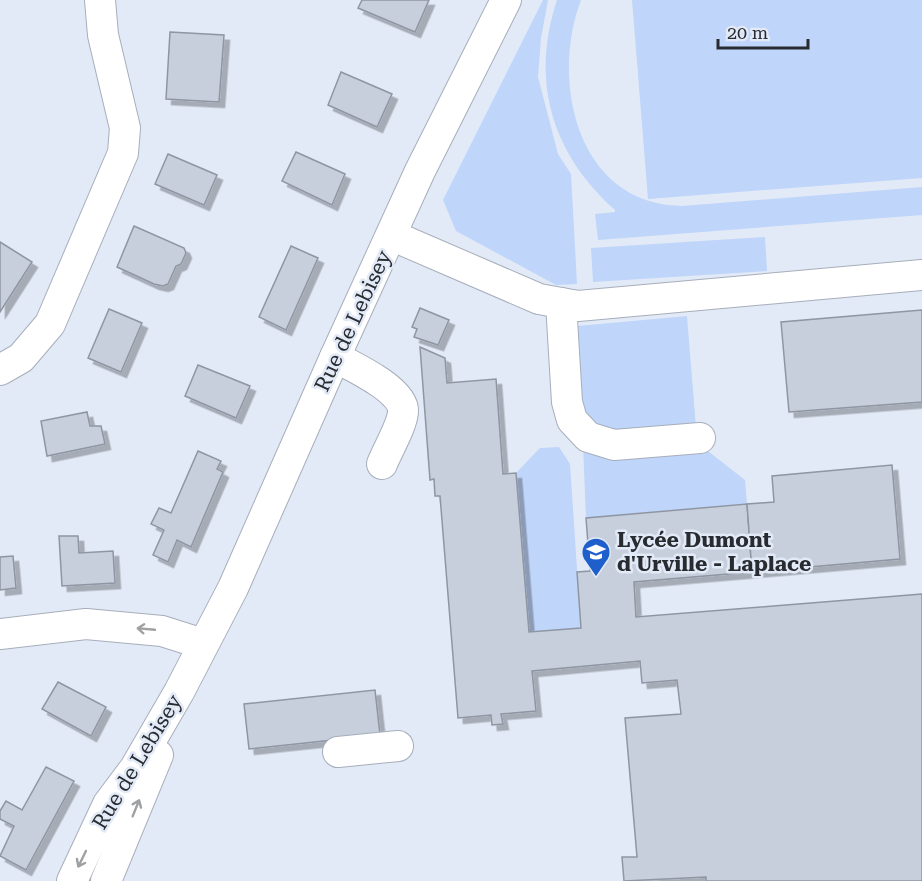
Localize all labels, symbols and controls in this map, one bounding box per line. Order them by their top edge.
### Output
scale bar [718,12,808,50]
text: 20 m [727,22,768,43]
street label: Rue de Lebisey [310,246,396,395]
place label: Lycée Dumont d'Urville - Laplace [617,528,811,576]
school or university icon: Lycée Dumont d'Urville - Laplace [580,536,612,578]
one-way arrow [137,623,157,634]
street label: Rue de Lebisey [87,690,187,834]
one-way arrow [131,799,142,817]
one-way arrow [76,850,88,868]

